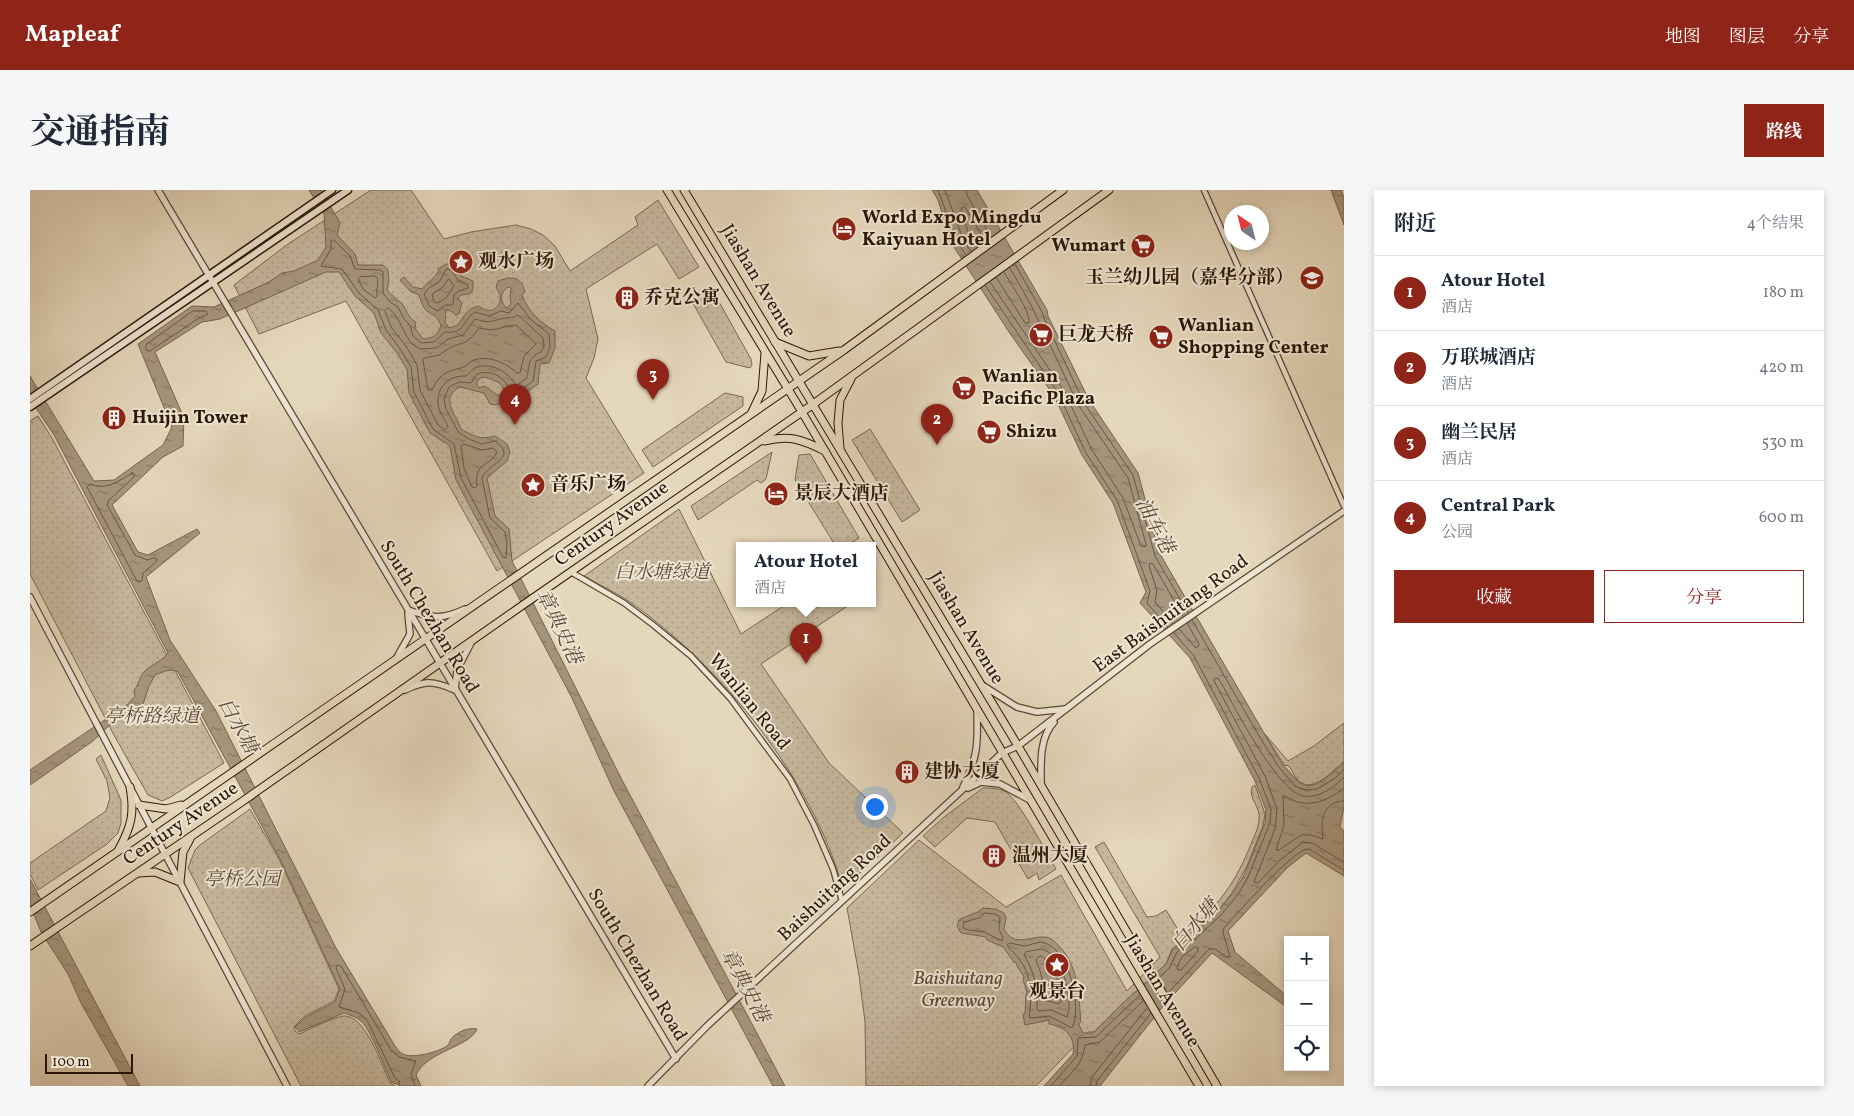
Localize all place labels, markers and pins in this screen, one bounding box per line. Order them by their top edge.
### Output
place label: World Expo Mingdu Kaiyuan Hotel [862,205,1042,253]
hotel icon: World Expo Mingdu Kaiyuan Hotel [831,216,857,242]
place label: Wumart [1052,233,1126,259]
supermarket icon: Wumart [1130,233,1156,259]
place icon: 观水广场 [448,249,474,275]
place label: 观水广场 [478,249,554,275]
place label: 玉兰幼儿园（嘉华分部） [1085,265,1294,291]
school or university icon: 玉兰幼儿园（嘉华分部） [1299,265,1325,291]
building icon: 乔克公寓 [614,285,640,311]
place label: 乔克公寓 [644,285,720,311]
place label: Wanlian Shopping Center [1178,313,1329,361]
supermarket icon: 巨龙天桥 [1028,322,1054,348]
place label: 巨龙天桥 [1058,322,1134,348]
supermarket icon: Wanlian Shopping Center [1148,324,1174,350]
pin: 3 [637,359,669,400]
place label: Wanlian Pacific Plaza [982,364,1095,412]
supermarket icon: Wanlian Pacific Plaza [951,375,977,401]
pin: 4 [499,384,531,425]
pin: 2 [921,404,953,445]
building icon: Huijin Tower [101,405,127,431]
place label: Huijin Tower [132,405,248,431]
supermarket icon: Shizu [976,419,1002,445]
place label: Shizu [1006,419,1057,445]
place icon: 音乐广场 [520,472,546,498]
place label: 音乐广场 [550,472,626,498]
hotel icon: 景辰大酒店 [763,481,789,507]
place label: 景辰大酒店 [794,481,889,507]
pin: 1 [790,623,822,664]
building icon: 建协大厦 [894,759,920,785]
place label: 建协大厦 [924,759,1000,785]
building icon: 温州大厦 [981,843,1007,869]
place label: 温州大厦 [1012,843,1088,869]
place icon: 观景台 [1044,952,1070,978]
place label: 观景台 [1028,979,1086,1005]

